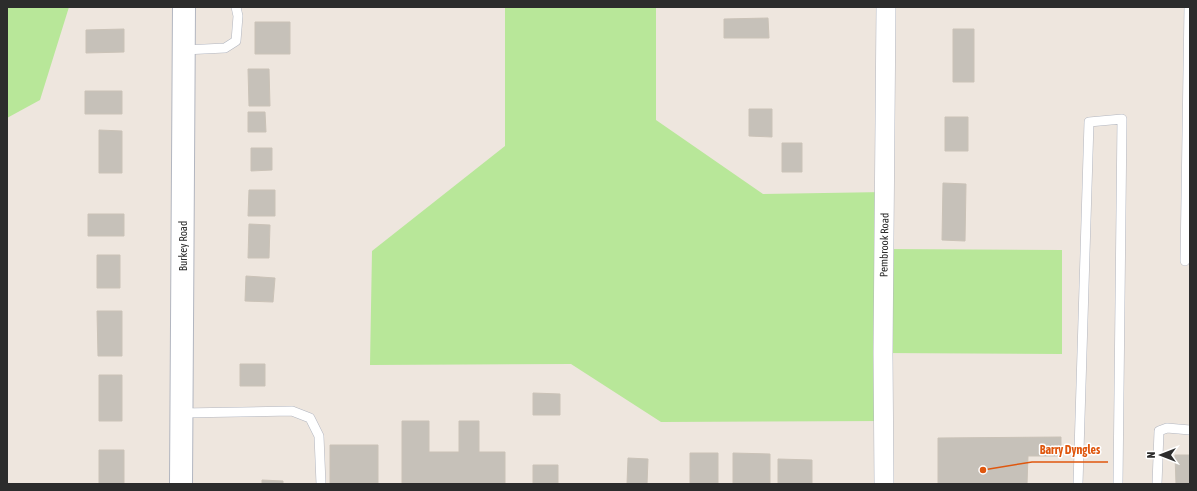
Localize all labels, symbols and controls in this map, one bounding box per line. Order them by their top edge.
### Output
street label: Pembrook Road [877,213,891,277]
street label: Burkey Road [177,221,189,271]
north arrow [1141,435,1181,475]
callout: Barry Dyngles [1032,438,1108,462]
text: Barry Dyngles [1040,443,1101,457]
text: N [1145,452,1157,458]

